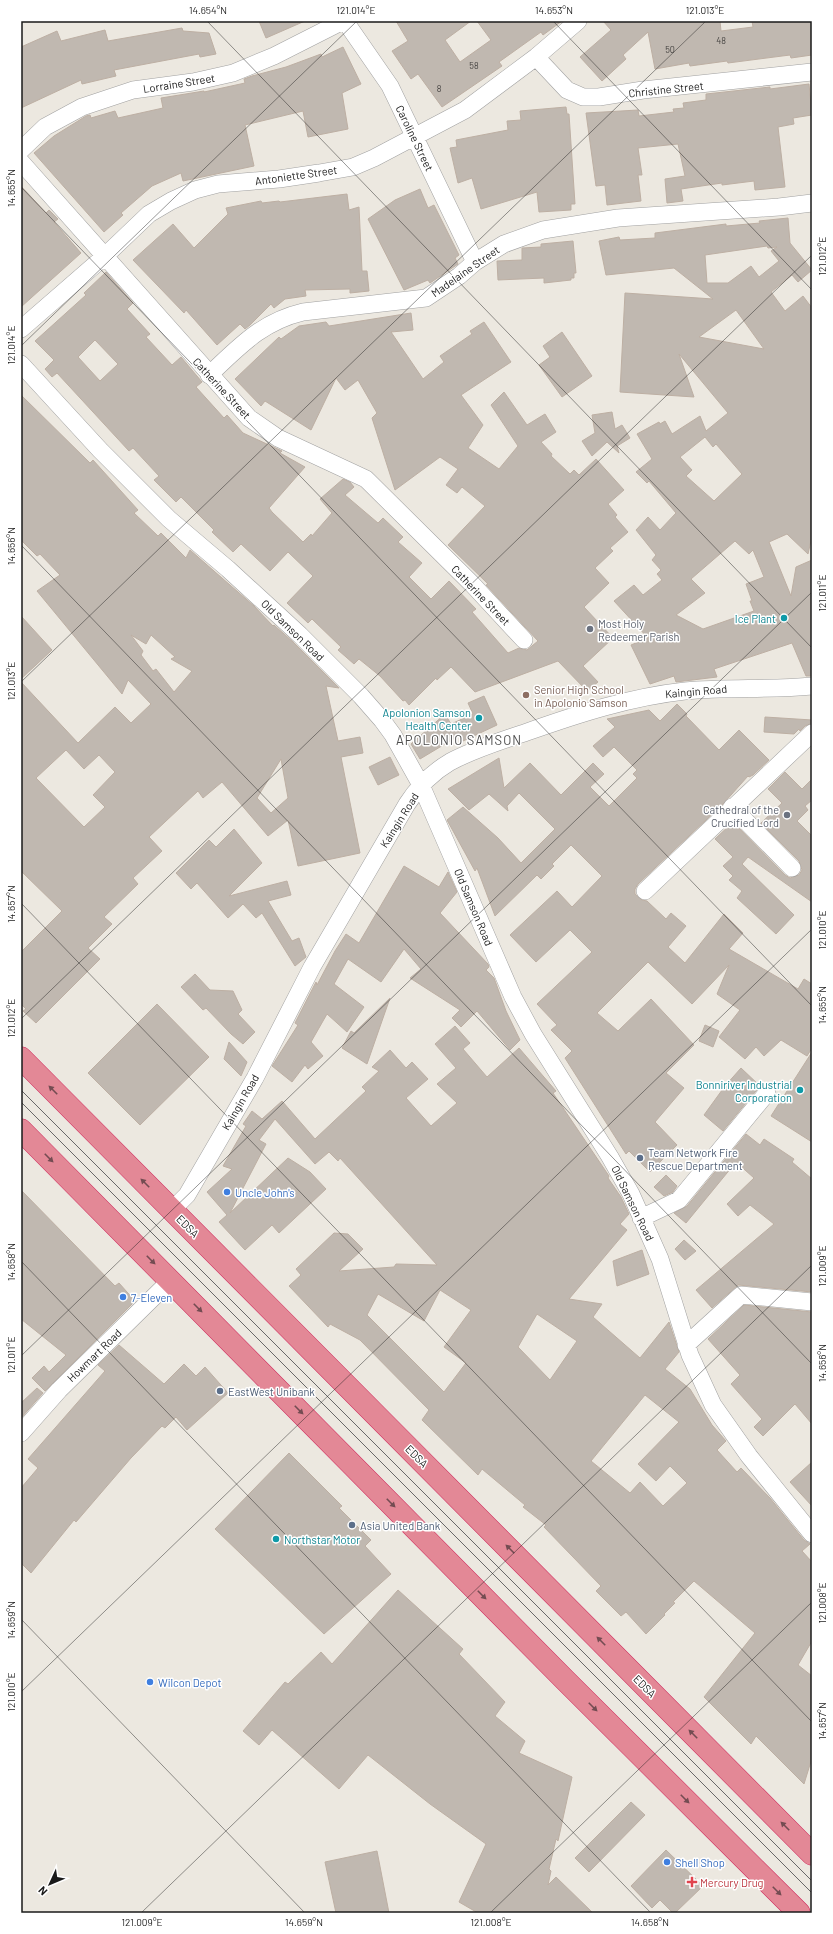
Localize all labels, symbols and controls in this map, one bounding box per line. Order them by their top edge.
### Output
text: 14.654°N [189,4,227,16]
text: 121.014°E [337,4,375,16]
text: 14.653°N [535,4,573,16]
text: 121.013°E [686,4,724,16]
house number: 48 [716,35,726,46]
house number: 50 [665,44,675,55]
house number: 58 [469,60,479,71]
street label: Lorraine Street [142,71,216,95]
street label: Christine Street [628,79,704,99]
house number: 8 [437,83,442,94]
street label: Caroline Street [393,103,437,173]
street label: Antoniette Street [254,163,338,187]
text: 14.655°N [5,169,17,207]
text: 121.012°E [816,237,828,275]
street label: Madelaine Street [428,243,502,299]
text: 121.014°E [5,326,17,364]
street label: Catherine Street [190,355,254,421]
text: 14.656°N [5,527,17,565]
street label: Catherine Street [449,562,513,628]
text: 121.011°E [816,575,828,611]
street label: Old Samson Road [259,597,327,663]
place label: Ice Plant [735,612,776,625]
marker: Ice Plant [779,613,789,623]
place label: Most Holy Redeemer Parish [598,617,680,643]
marker: Most Holy Redeemer Parish [585,624,595,634]
text: 121.013°E [5,662,17,700]
street label: Kaingin Road [664,682,728,700]
place label: Senior High School in Apolonio Samson [534,683,627,709]
marker: Senior High School in Apolonio Samson [521,690,531,700]
place label: Apolonion Samson Health Center [383,706,471,732]
marker: Apolonion Samson Health Center [474,713,484,723]
district label: APOLONIO SAMSON [396,732,522,748]
street label: Kaingin Road [377,790,421,850]
place label: Cathedral of the Crucified Lord [703,803,779,829]
marker: Cathedral of the Crucified Lord [782,810,792,820]
street label: Old Samson Road [452,867,496,947]
text: 14.657°N [5,885,17,923]
text: 121.010°E [816,910,828,950]
text: 14.655°N [816,986,828,1024]
text: 121.012°E [5,999,17,1037]
street label: Kaingin Road [219,1072,261,1132]
place label: Bonniriver Industrial Corporation [696,1078,792,1104]
one-way arrow [48,1085,58,1095]
marker: Bonniriver Industrial Corporation [795,1085,805,1095]
place label: Team Network Fire Rescue Department [648,1146,743,1172]
one-way arrow [44,1153,53,1163]
marker: Team Network Fire Rescue Department [635,1153,645,1163]
street label: Old Samson Road [609,1163,657,1243]
one-way arrow [140,1178,150,1187]
place label: Uncle John's [235,1186,295,1199]
marker: Uncle John's [222,1187,232,1197]
street label: EDSA [174,1212,202,1240]
text: 14.658°N [5,1243,17,1281]
text: 121.009°E [816,1245,828,1287]
one-way arrow [146,1255,155,1265]
place label: 7-Eleven [131,1291,172,1304]
marker: 7-Eleven [118,1292,128,1302]
one-way arrow [193,1303,203,1313]
street label: Howmart Road [64,1326,124,1384]
text: 121.011°E [5,1337,17,1373]
text: 14.656°N [816,1344,828,1382]
place label: EastWest Unibank [228,1385,315,1398]
marker: EastWest Unibank [215,1386,225,1396]
one-way arrow [294,1405,304,1415]
street label: EDSA [403,1442,431,1470]
one-way arrow [386,1498,396,1508]
place label: Asia United Bank [360,1519,441,1532]
marker: Asia United Bank [347,1520,357,1530]
place label: Northstar Motor [284,1533,360,1546]
marker: Northstar Motor [271,1534,281,1544]
one-way arrow [505,1544,515,1554]
text: 121.008°E [816,1582,828,1624]
one-way arrow [477,1590,487,1600]
text: 14.659°N [5,1601,17,1639]
one-way arrow [596,1637,606,1646]
text: 121.010°E [5,1672,17,1712]
street label: EDSA [631,1672,659,1700]
place label: Wilcon Depot [158,1676,221,1689]
marker: Wilcon Depot [145,1677,155,1687]
one-way arrow [588,1702,598,1712]
text: 14.657°N [816,1702,828,1740]
one-way arrow [688,1729,698,1739]
one-way arrow [680,1794,690,1804]
one-way arrow [780,1821,789,1831]
place label: Shell Shop [675,1856,725,1869]
marker: Shell Shop [662,1857,672,1867]
north arrow [30,1864,70,1904]
place label: Mercury Drug [700,1876,764,1889]
marker: Mercury Drug [687,1877,697,1887]
text: N [35,1884,50,1898]
one-way arrow [772,1886,782,1896]
text: 121.009°E [121,1916,163,1928]
text: 14.659°N [285,1916,323,1928]
text: 121.008°E [470,1916,512,1928]
text: 14.658°N [631,1916,669,1928]

